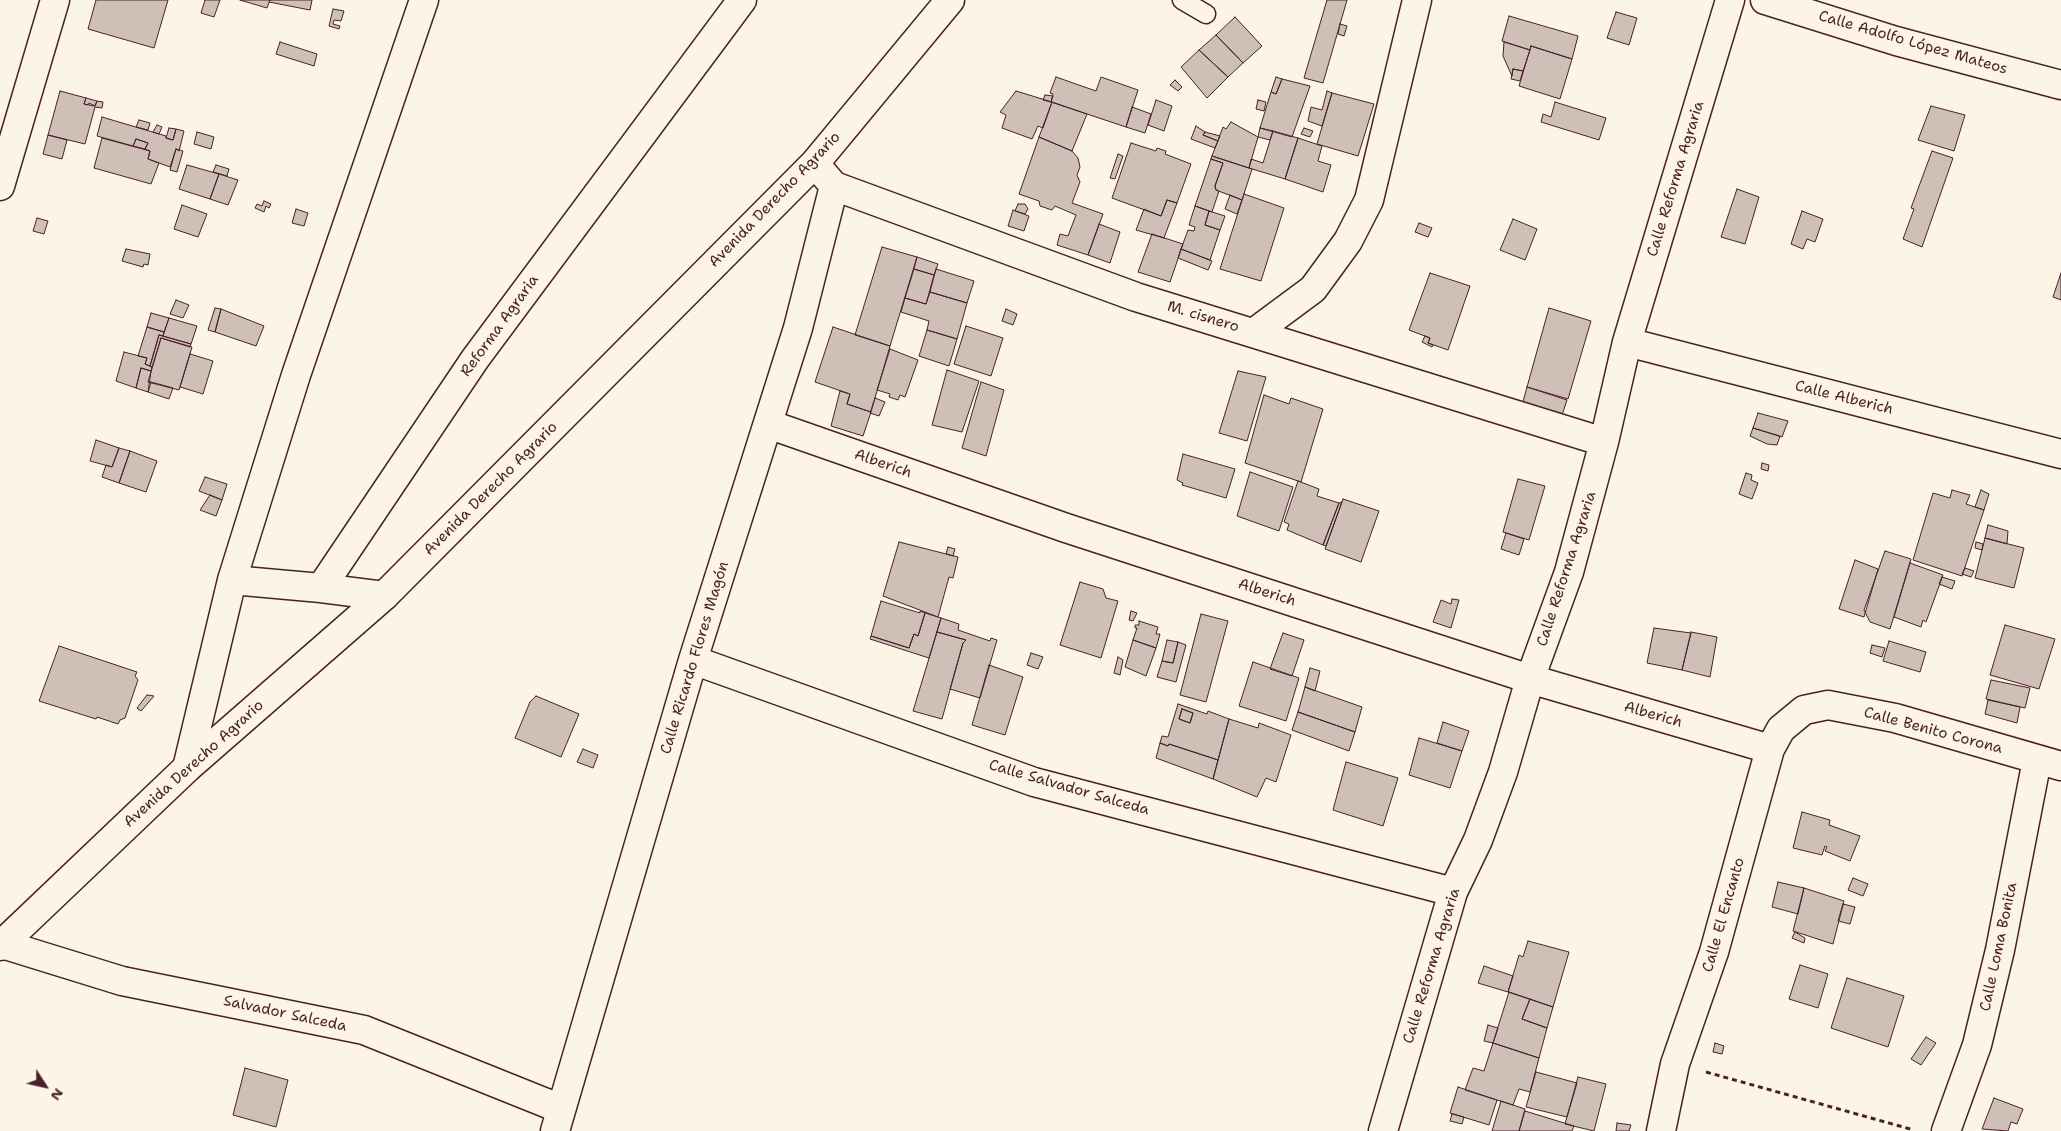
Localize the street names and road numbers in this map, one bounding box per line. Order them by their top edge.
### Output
street label: Calle Adolfo López Mateos [1816,7,2010,79]
street label: Calle Reforma Agraria [1644,99,1708,259]
street label: Avenida Derecho Agrario [705,128,845,272]
street label: Reforma Agraria [457,272,543,380]
street label: M. cisnero [1165,298,1241,336]
street label: Calle Alberich [1793,377,1895,419]
street label: Avenida Derecho Agrario [420,418,562,560]
street label: Alberich [852,446,914,482]
street label: Calle Reforma Agraria [1533,489,1601,649]
street label: Calle Ricardo Flores Magón [657,559,733,757]
street label: Alberich [1236,575,1298,611]
street label: Avenida Derecho Agrario [120,697,268,831]
street label: Alberich [1622,698,1684,732]
street label: Calle Benito Corona [1862,704,2004,758]
street label: Calle Salvador Salceda [987,756,1151,820]
street label: Calle El Encanto [1699,856,1749,974]
street label: Calle Loma Bonita [1977,881,2021,1013]
street label: Calle Reforma Agraria [1400,886,1464,1046]
street label: Salvador Salceda [222,992,348,1036]

